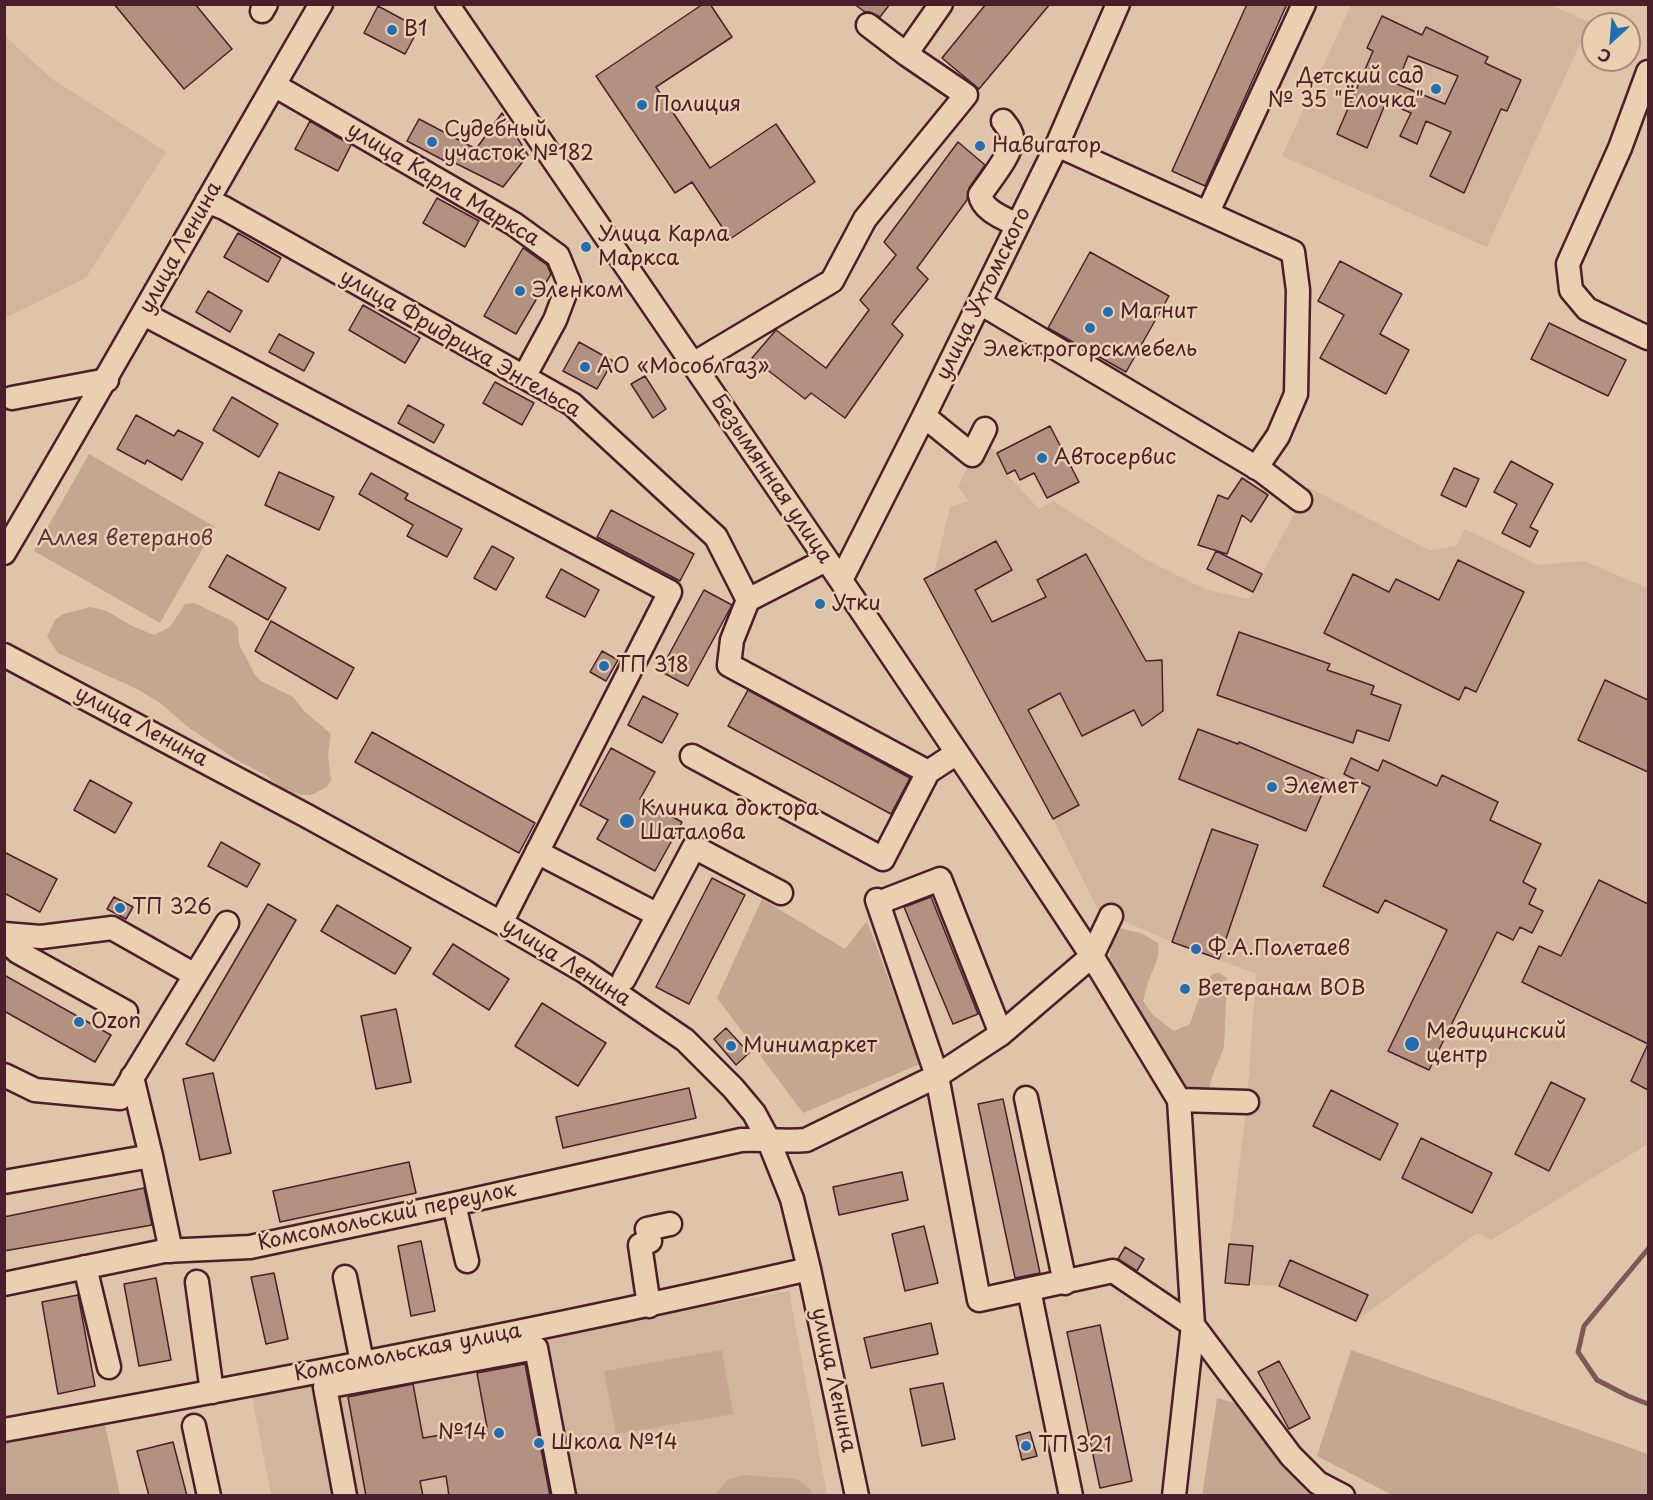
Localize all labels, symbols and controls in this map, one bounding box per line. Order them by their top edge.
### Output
north arrow [1581,12,1641,72]
place label: B1 [404,17,427,43]
marker: B1 [385,23,399,37]
text: С [1593,43,1615,70]
place label: Детский сад № 35 "Ёлочка" [1267,64,1424,114]
marker: Детский сад № 35 "Ёлочка" [1429,82,1443,96]
place label: Полиция [654,92,741,118]
marker: Полиция [635,98,649,112]
place label: Судебный участок №182 [444,117,594,167]
street label: улица Карла Маркса [342,118,544,252]
place label: Навигатор [992,133,1101,159]
marker: Судебный участок №182 [425,135,439,149]
marker: Навигатор [973,139,987,153]
street label: улица Ленина [134,178,228,318]
street label: улица Ухтомского [931,203,1037,385]
place label: Улица Карла Маркса [598,222,729,272]
marker: Улица Карла Маркса [579,240,593,254]
street label: улица Фридриха Энгельса [335,265,585,423]
place label: Эленком [532,278,624,304]
marker: Эленком [513,284,527,298]
place label: Магнит [1120,299,1197,325]
marker: Магнит [1101,305,1115,319]
marker: Электрогорскмебель [1083,321,1097,335]
place label: Электрогорскмебель [983,337,1197,363]
place label: АО «Мособлгаз» [597,354,769,380]
marker: АО «Мособлгаз» [578,360,592,374]
street label: Безымянная улица [705,390,837,568]
place label: Автосервис [1054,445,1176,471]
marker: Автосервис [1035,451,1049,465]
park label: Аллея ветеранов [37,526,213,552]
place label: Утки [832,591,881,617]
marker: Утки [813,597,827,611]
place label: ТП 318 [616,653,689,679]
marker: ТП 318 [597,659,611,673]
street label: улица Ленина [70,681,212,773]
place label: Элемет [1284,774,1358,800]
marker: Элемет [1265,780,1279,794]
place label: Клиника доктора Шаталова [640,796,819,846]
marker: Клиника доктора Шаталова [618,812,636,830]
place label: ТП 326 [132,895,212,921]
marker: ТП 326 [113,901,127,915]
street label: улица Ленина [497,913,635,1013]
place label: Ф.А.Полетаев [1208,936,1350,962]
marker: Ф.А.Полетаев [1189,942,1203,956]
place label: Ветеранам ВОВ [1197,976,1365,1002]
marker: Ветеранам ВОВ [1178,982,1192,996]
place label: Ozon [91,1009,141,1035]
marker: Ozon [72,1015,86,1029]
place label: Медицинский центр [1426,1019,1566,1069]
place label: Минимаркет [743,1033,877,1059]
marker: Медицинский центр [1403,1035,1421,1053]
marker: Минимаркет [724,1039,738,1053]
street label: Комсомольский переулок [256,1177,518,1257]
street label: улица Ленина [805,1306,861,1454]
street label: Комсомольская улица [292,1319,524,1387]
place label: №14 [438,1420,487,1446]
marker: №14 [492,1426,506,1440]
place label: Школа №14 [551,1430,678,1456]
place label: ТП 321 [1038,1433,1112,1459]
marker: Школа №14 [532,1436,546,1450]
marker: ТП 321 [1019,1439,1033,1453]

